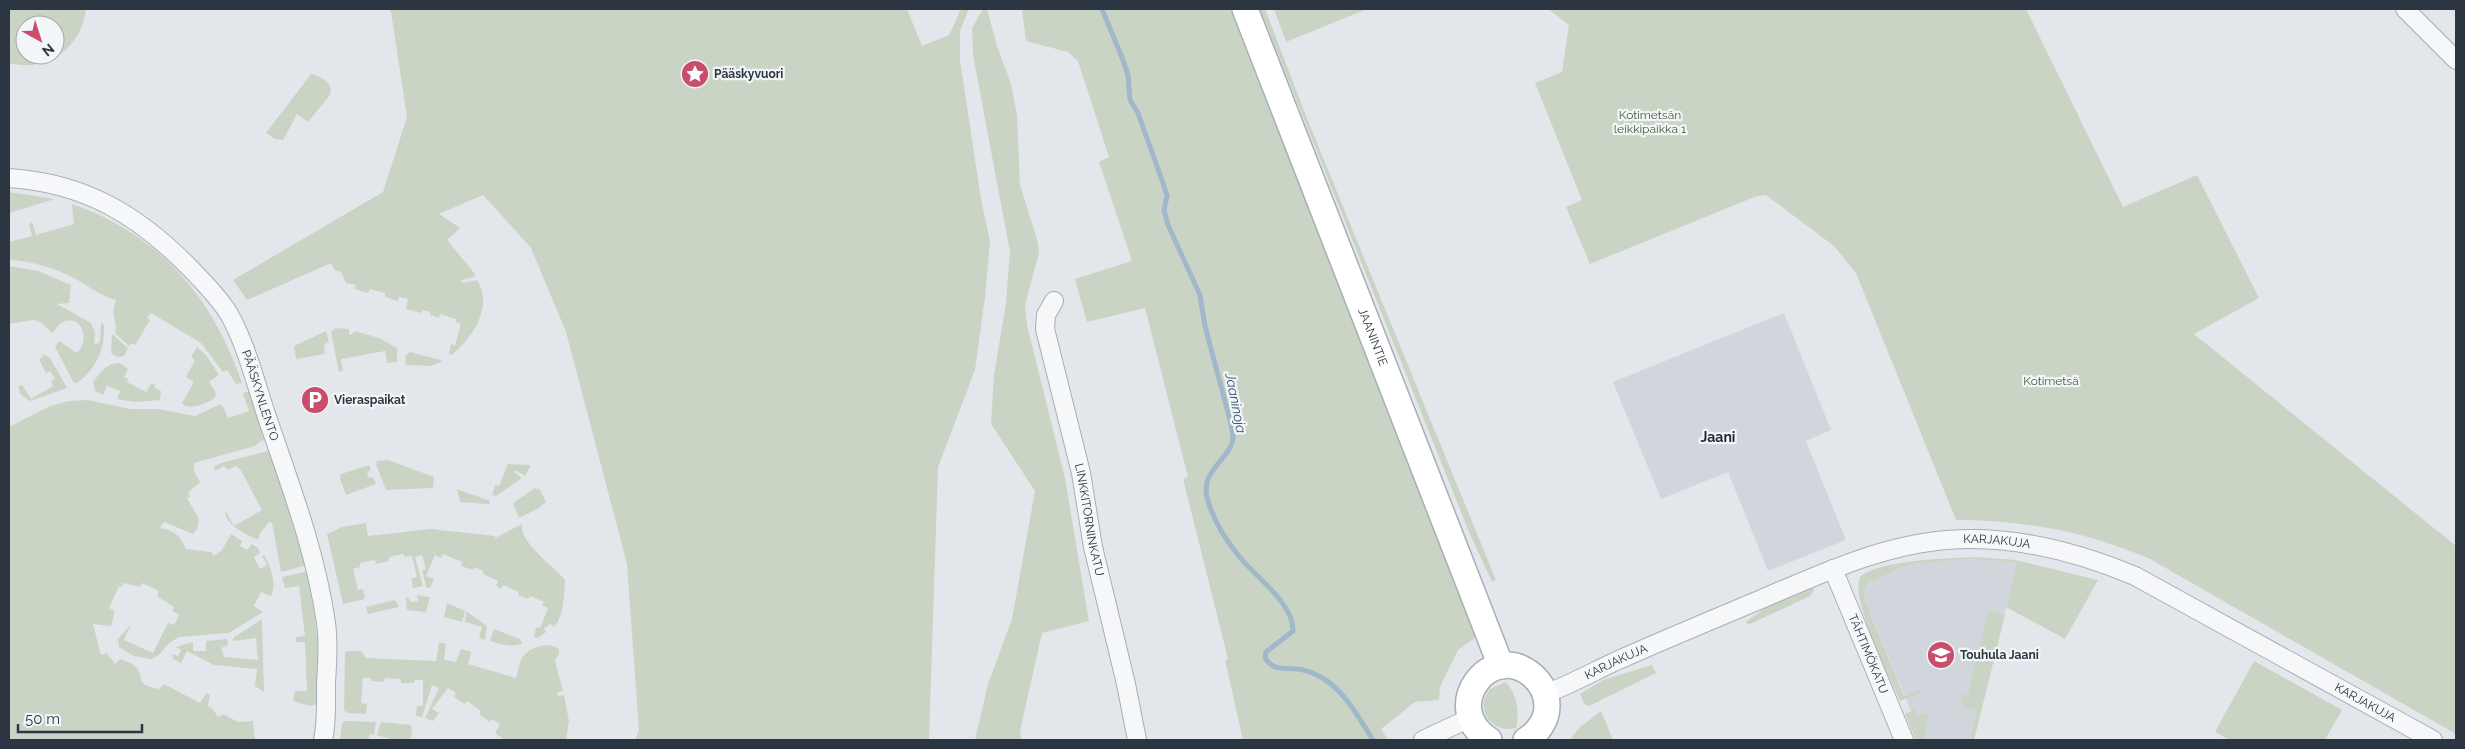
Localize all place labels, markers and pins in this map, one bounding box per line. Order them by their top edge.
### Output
place icon: Pääskyvuori [680,59,710,89]
place label: Pääskyvuori [714,67,783,81]
parking icon: Vieraspaikat [300,385,330,415]
place label: Vieraspaikat [334,393,406,407]
school or university icon: Touhula Jaani [1926,640,1956,670]
place label: Touhula Jaani [1960,648,2039,662]

